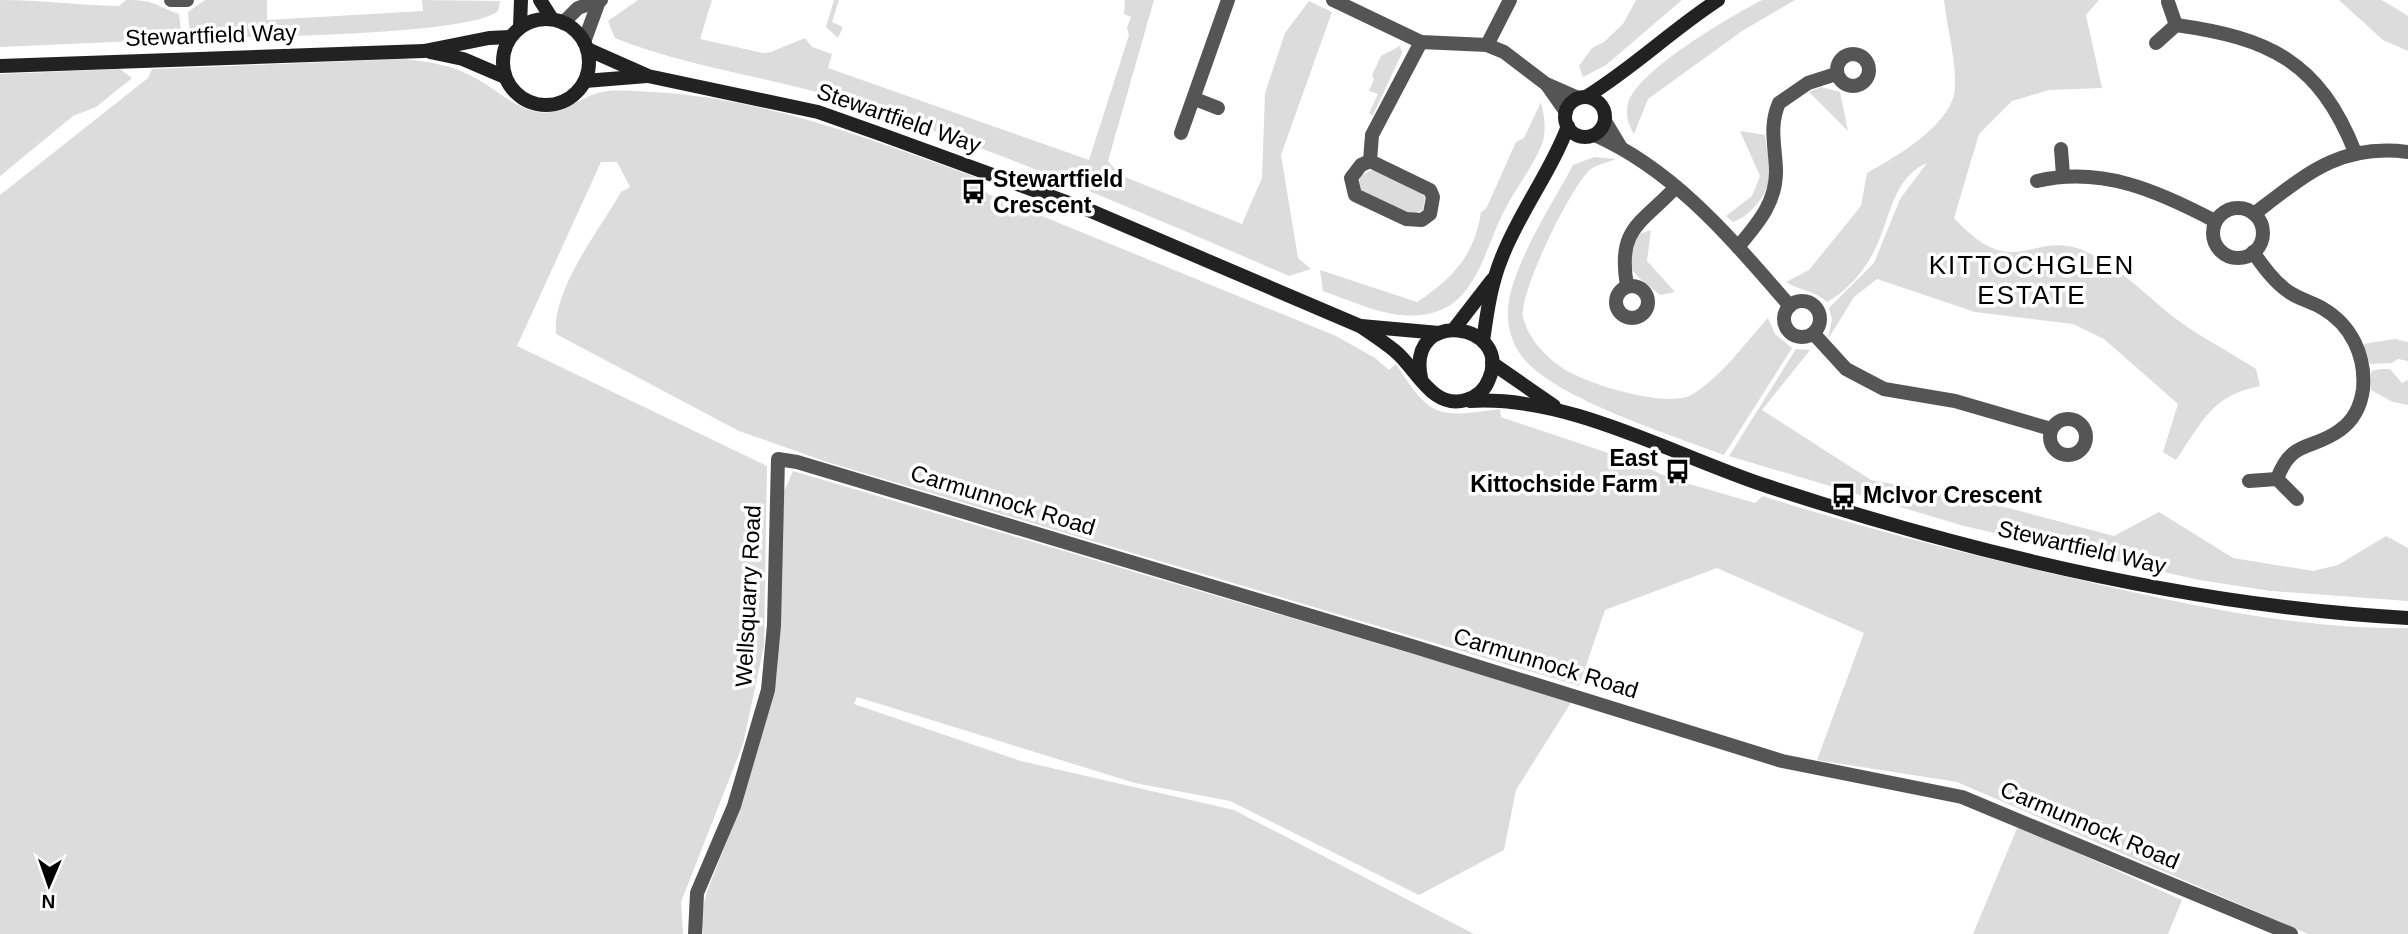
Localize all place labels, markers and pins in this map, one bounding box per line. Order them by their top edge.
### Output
place label: Stewartfield Crescent [993,166,1123,218]
bus stop icon: Stewartfield Crescent [959,178,987,206]
place label: East Kittochside Farm [1470,445,1658,497]
bus stop icon: East Kittochside Farm [1664,457,1692,485]
bus stop icon: McIvor Crescent [1829,481,1857,509]
place label: McIvor Crescent [1863,482,2042,508]

